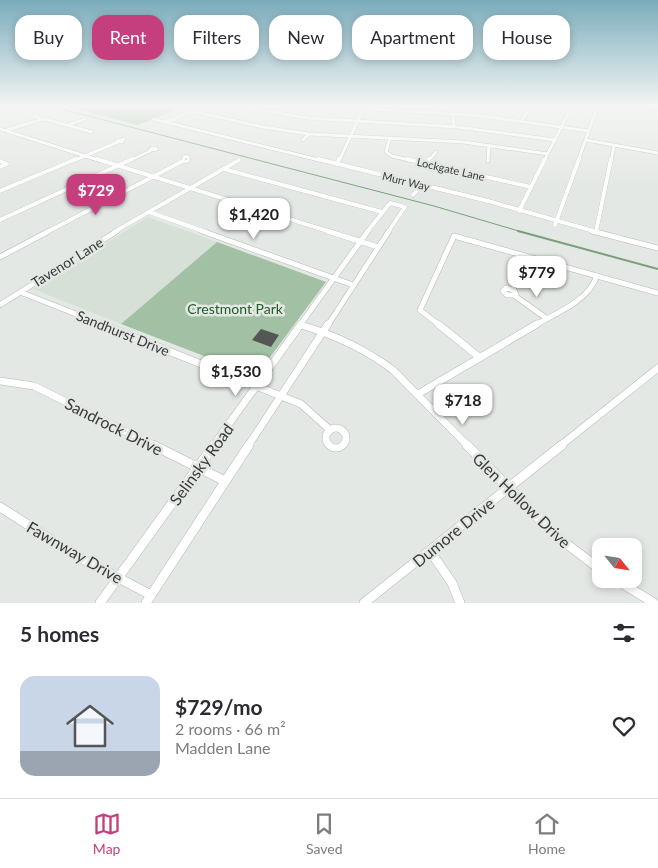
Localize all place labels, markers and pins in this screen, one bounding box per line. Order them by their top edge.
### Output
pin: $729 [66,174,126,216]
pin: $1,420 [213,198,295,240]
pin: $779 [507,256,567,298]
pin: $1,530 [195,354,277,397]
pin: $718 [433,384,493,426]

